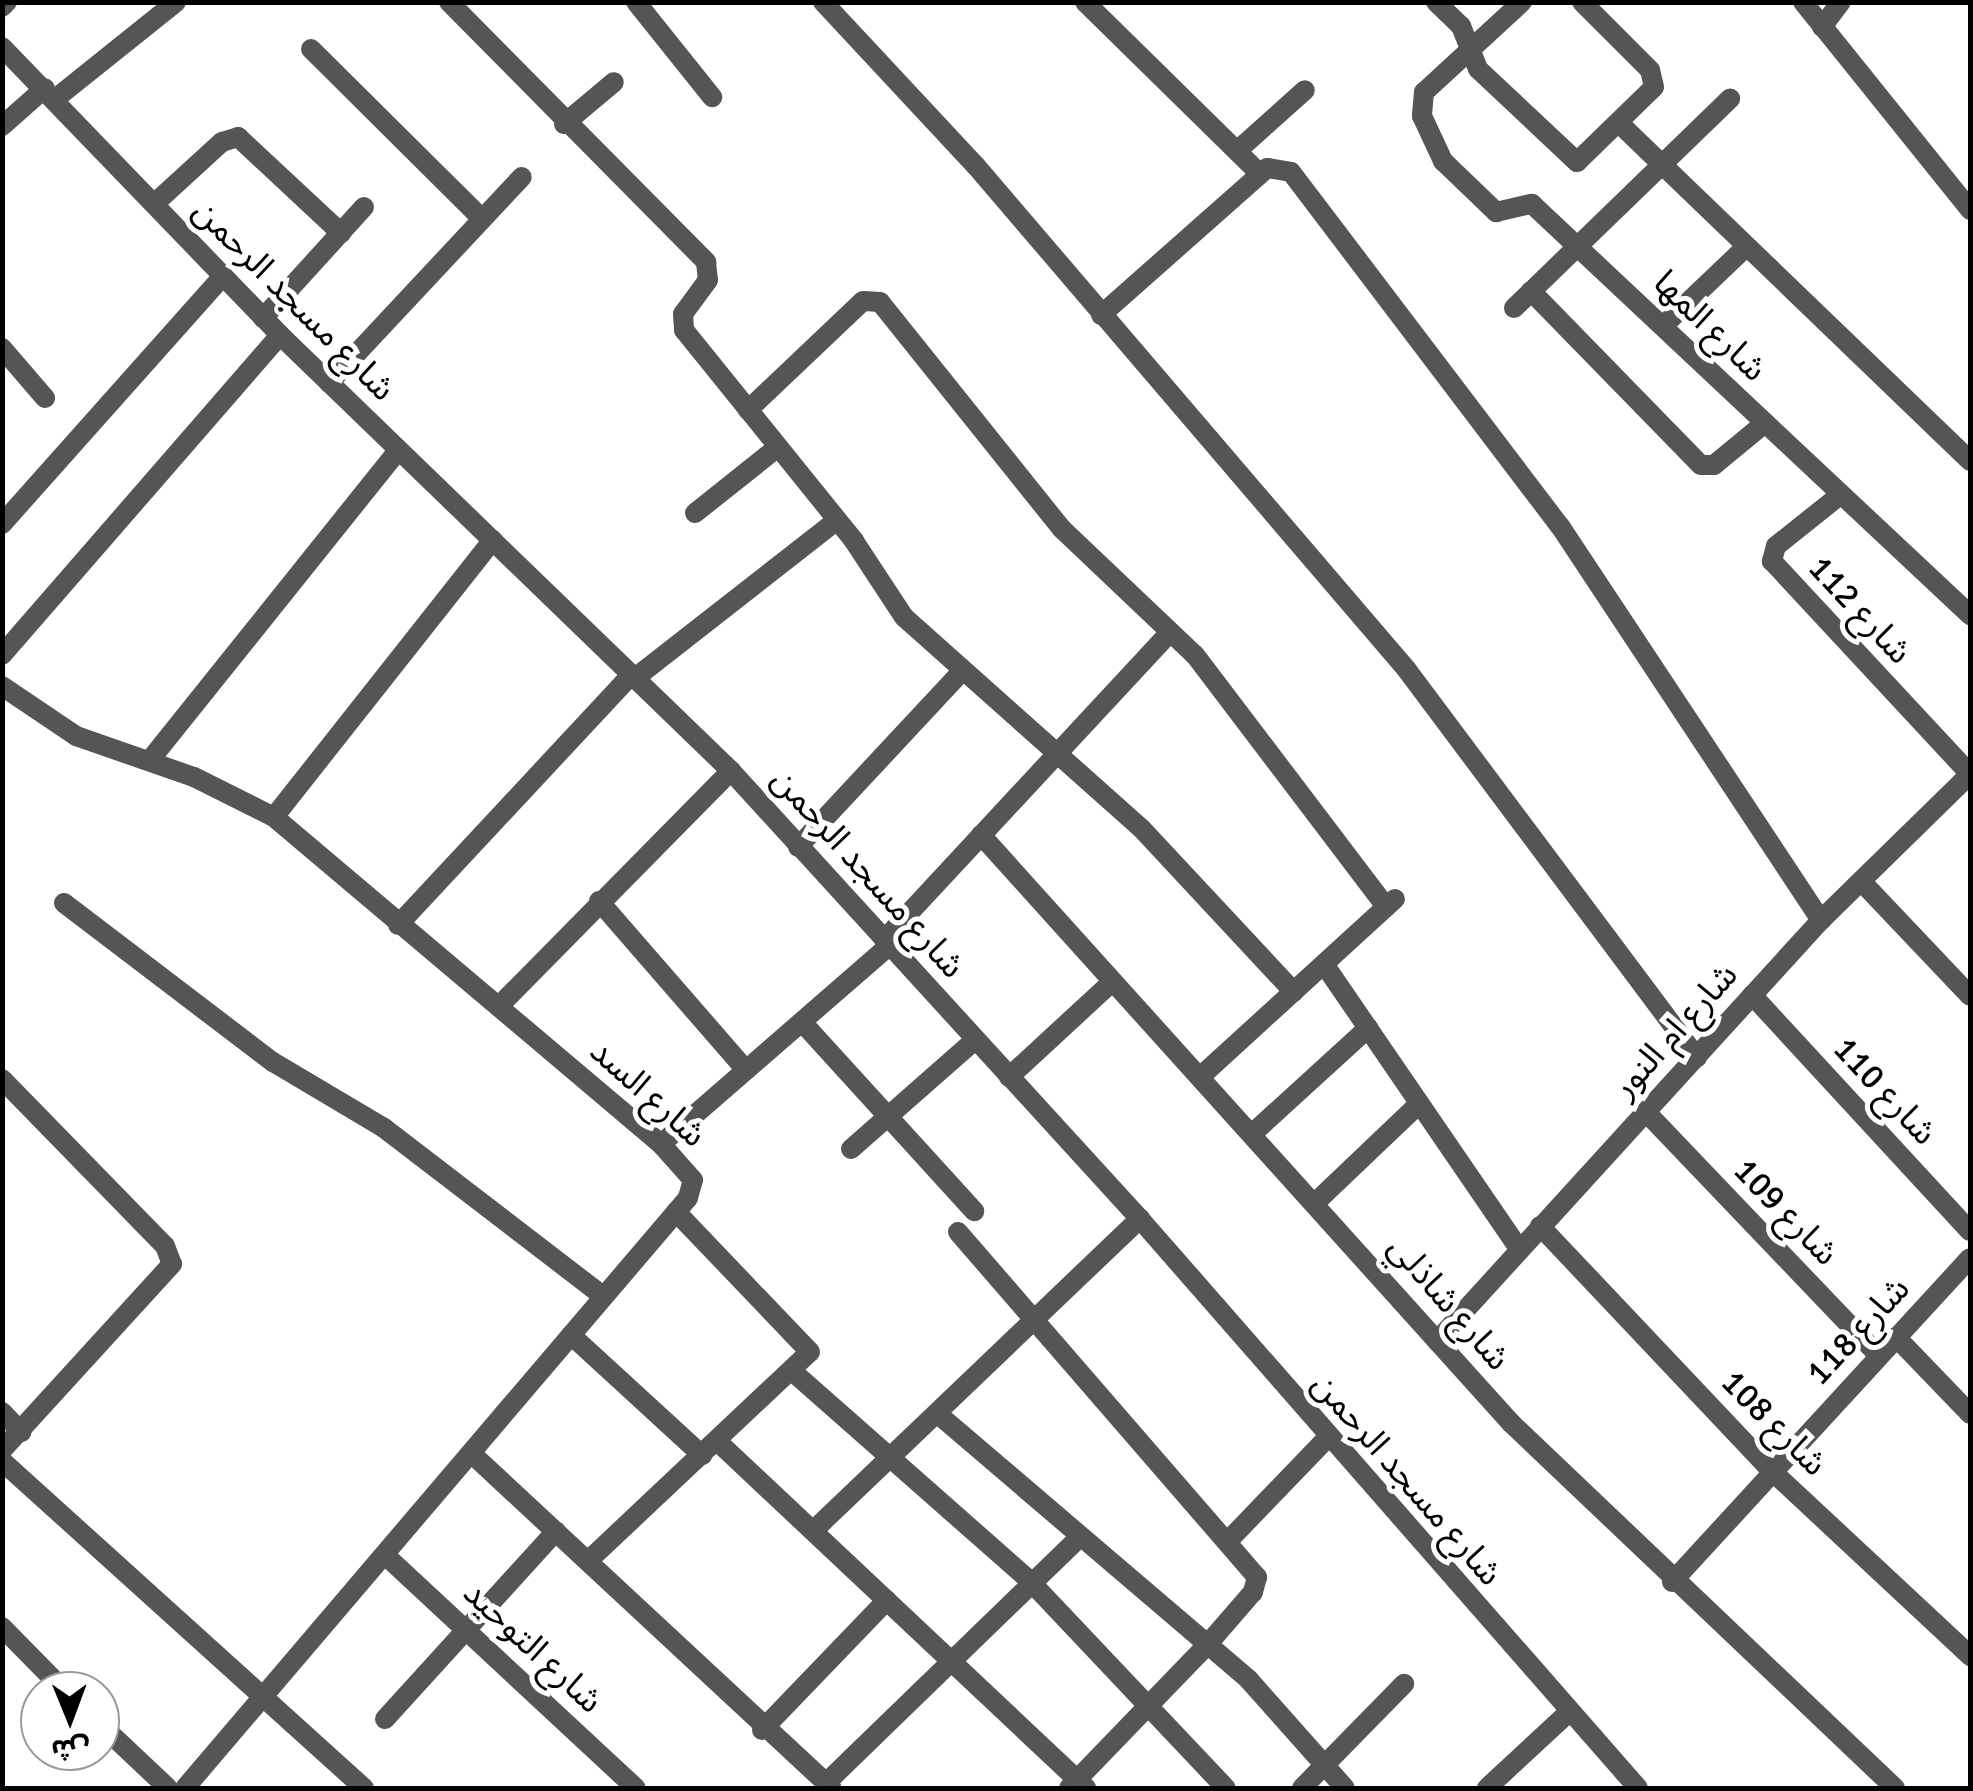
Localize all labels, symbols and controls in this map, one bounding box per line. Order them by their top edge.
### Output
street label: شارع مسجد الرحمن [184,190,404,410]
street label: شارع المها [1645,262,1775,390]
street label: شارع 112 [1799,547,1921,673]
street label: شارع مسجد الرحمن [762,759,974,987]
street label: شارع ام النور [1603,955,1747,1107]
street label: شارع 110 [1824,1028,1946,1154]
street label: شارع السد [581,1030,715,1156]
street label: شارع 109 [1725,1150,1847,1274]
street label: شارع شاذلي [1379,1227,1519,1379]
street label: شارع 118 [1797,1268,1919,1394]
street label: شارع 108 [1712,1361,1836,1485]
street label: شارع مسجد الرحمن [1303,1364,1511,1594]
street label: شارع التوحيد [455,1572,611,1722]
north arrow [20,1671,120,1771]
text: ش [51,1732,90,1766]

